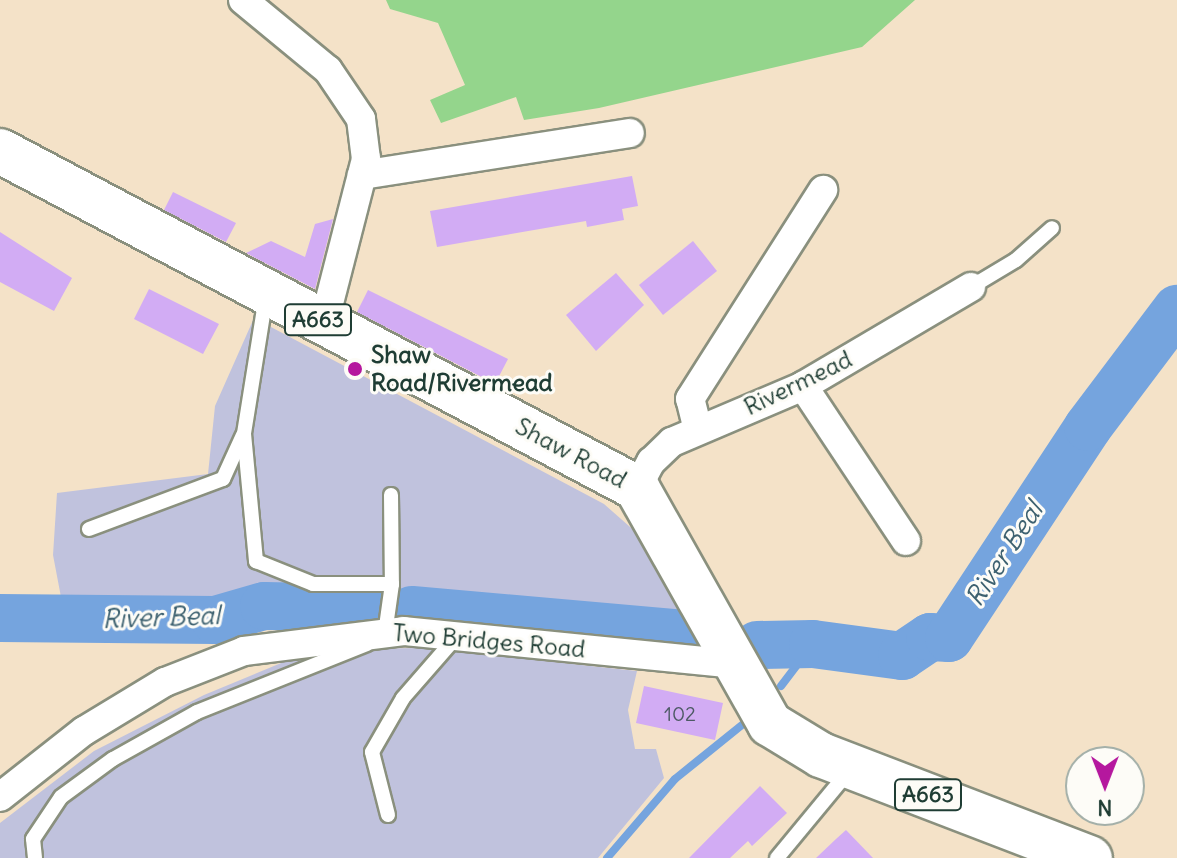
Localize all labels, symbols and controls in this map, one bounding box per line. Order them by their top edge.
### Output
road number: A663 [282,302,354,338]
place label: Shaw Road/Rivermead [371,341,553,397]
street label: Rivermead [739,344,857,422]
marker: Shaw Road/Rivermead [346,360,364,378]
street label: Shaw Road [510,412,632,494]
water label: River Beal [959,496,1049,612]
water label: River Beal [102,599,220,635]
street label: Two Bridges Road [391,618,587,664]
house number: 102 [664,701,696,725]
north arrow [1065,746,1145,826]
road number: A663 [892,777,964,813]
text: N [1097,794,1113,822]

